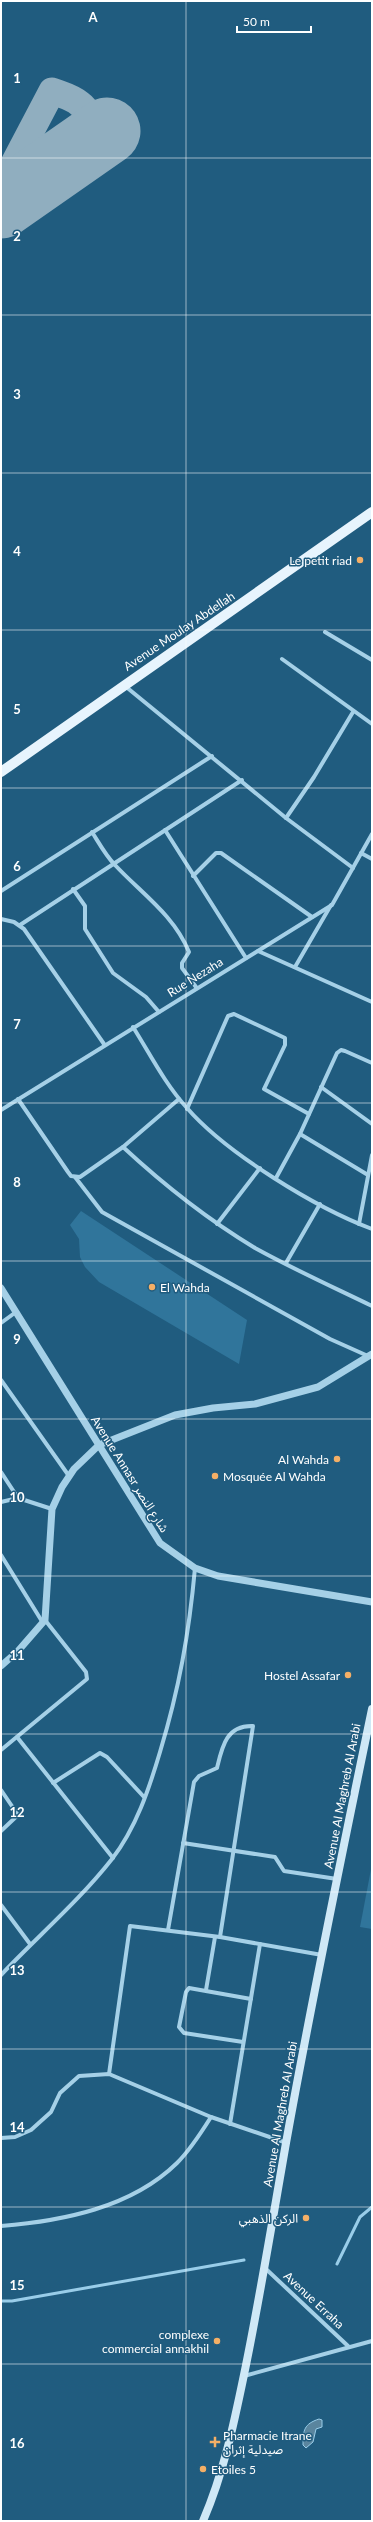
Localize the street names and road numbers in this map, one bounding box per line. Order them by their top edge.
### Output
street label: Avenue Moulay Abdellah [121,588,237,674]
street label: Rue Nezaha [164,954,226,1000]
street label: Avenue Annasr شارع النصر [86,1413,172,1536]
street label: Avenue Al Maghreb Al Arabi [321,1722,363,1870]
street label: Avenue Al Maghreb Al Arabi [260,2040,300,2188]
street label: Avenue Erraha [281,2268,347,2332]

